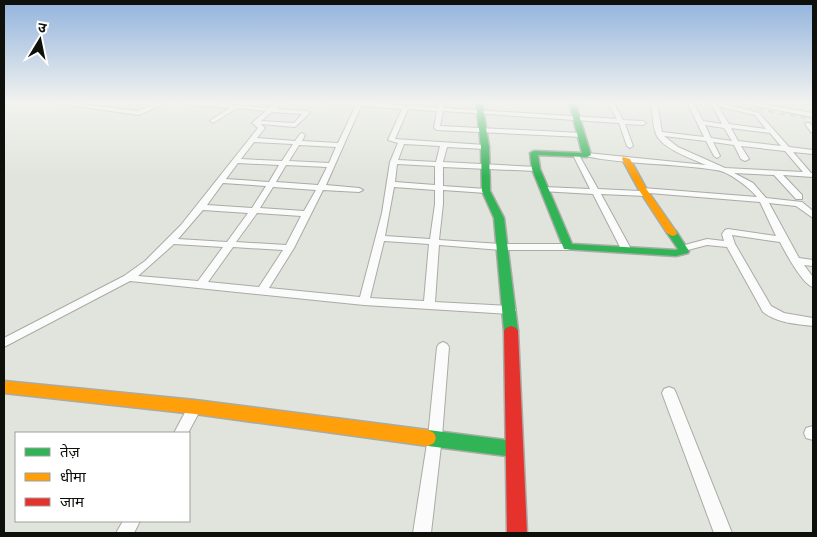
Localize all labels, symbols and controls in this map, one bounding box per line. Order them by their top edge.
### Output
north arrow [15,15,65,65]
text: उ [36,17,49,38]
legend [15,432,190,522]
text: तेज़ [60,441,81,463]
text: धीमा [60,466,87,488]
text: जाम [60,491,85,513]

